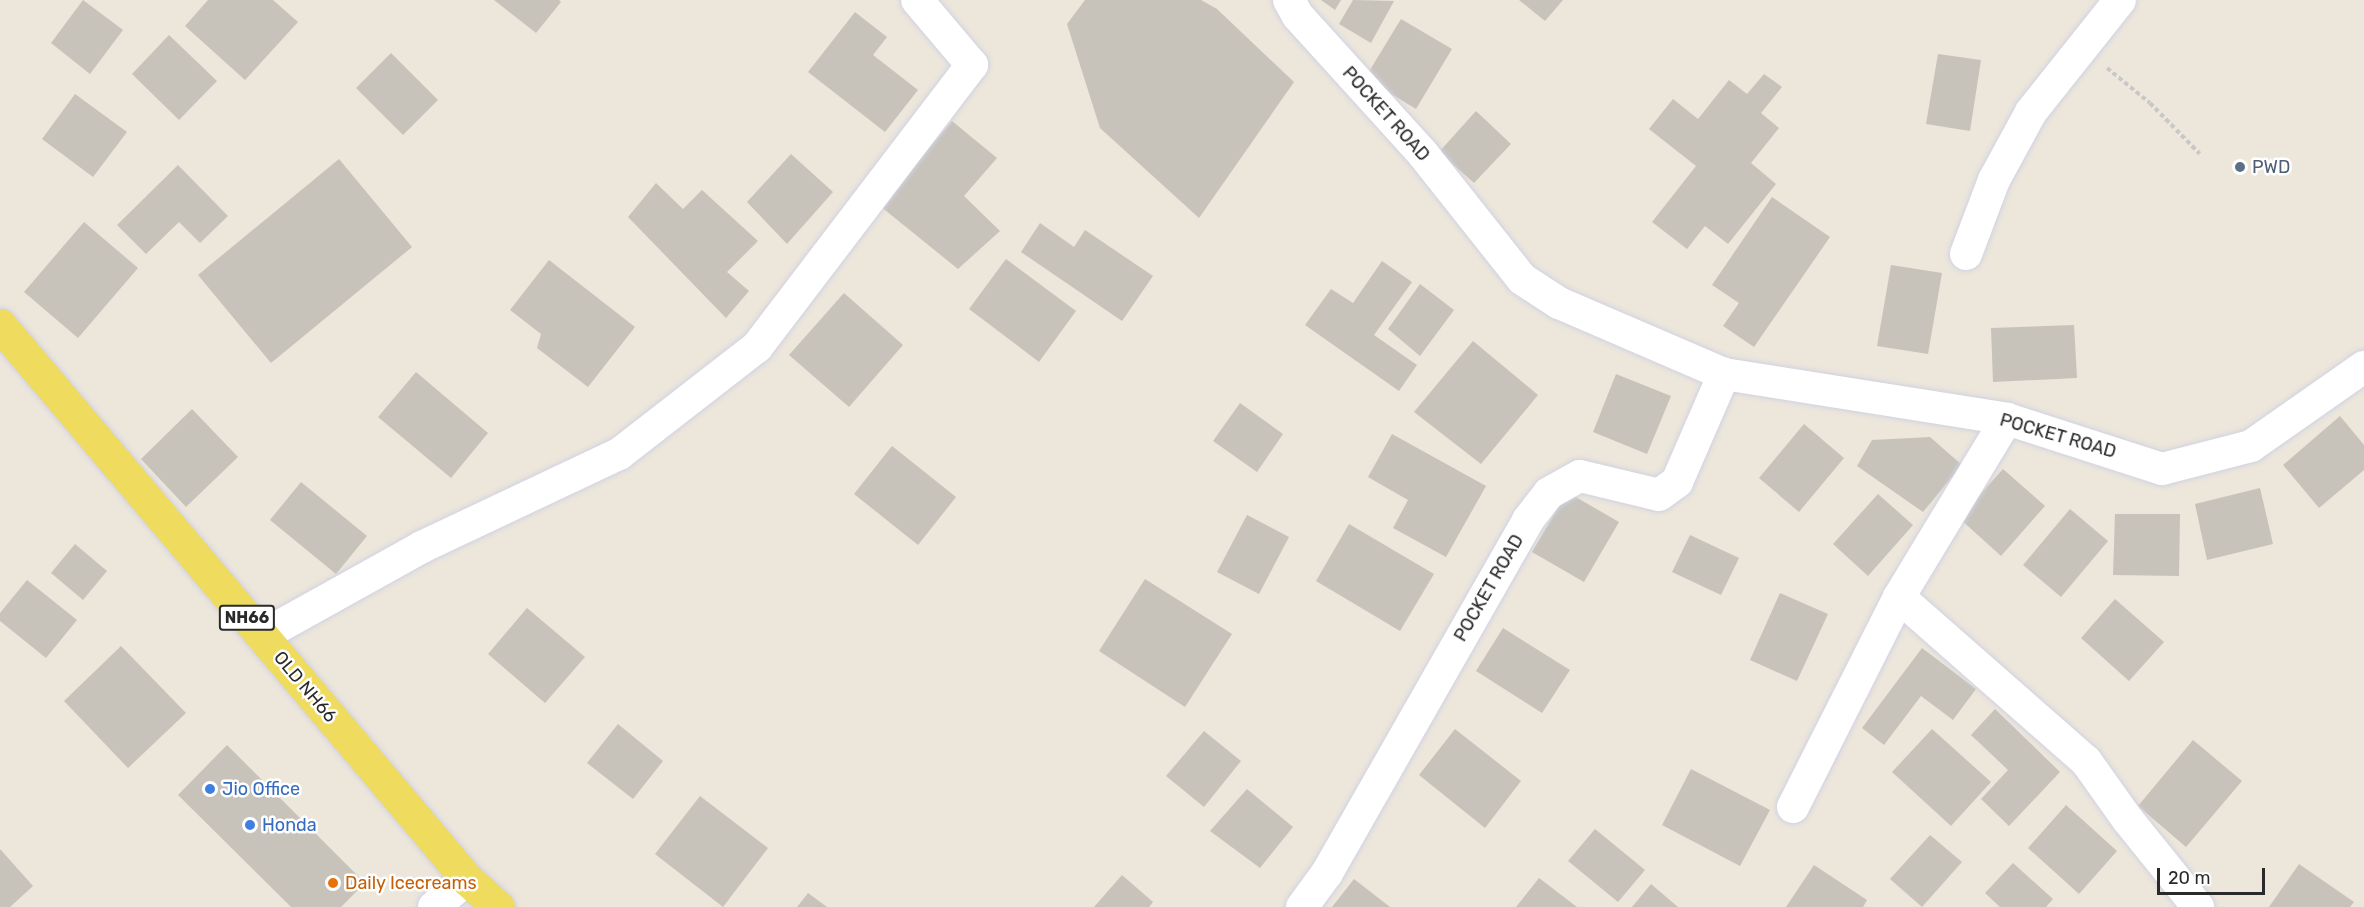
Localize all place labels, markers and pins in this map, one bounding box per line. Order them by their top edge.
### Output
place label: PWD [2252,156,2290,178]
marker: PWD [2233,160,2247,174]
place label: Jio Office [222,778,300,800]
marker: Jio Office [203,782,217,796]
place label: Honda [262,814,317,836]
marker: Honda [243,818,257,832]
place label: Daily Icecreams [345,872,477,894]
marker: Daily Icecreams [326,876,340,890]

